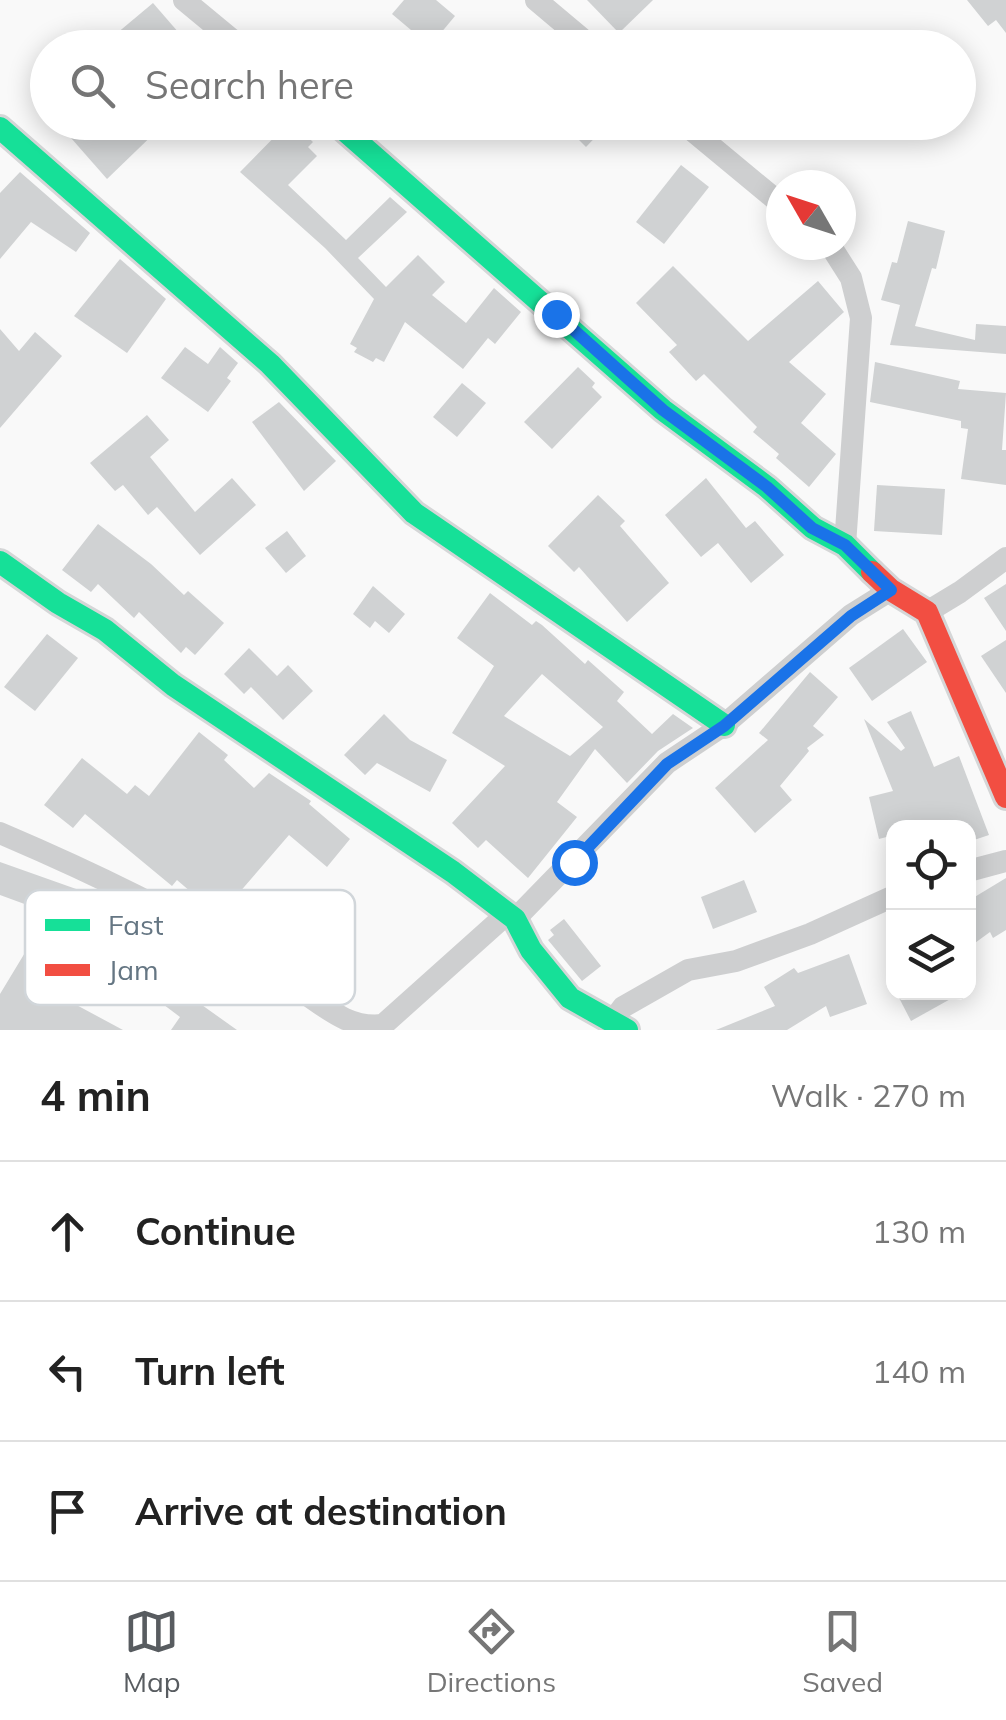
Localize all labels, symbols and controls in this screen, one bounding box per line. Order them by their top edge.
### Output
search box [30,30,976,140]
icon: search [65,58,120,113]
text: Search here [145,61,354,109]
north arrow [766,170,856,260]
route end [534,292,580,338]
map controls [886,820,976,1000]
button: locate [886,820,976,910]
route start [552,840,598,886]
legend [25,890,355,1005]
text: Fast [108,907,164,942]
button: layers [886,910,976,1000]
text: Jam [108,952,159,987]
text: 4 min [40,1069,151,1122]
text: Walk · 270 m [771,1075,966,1115]
icon: ahead [40,1204,95,1259]
text: Continue [135,1207,296,1255]
text: 130 m [872,1211,966,1251]
icon: left [40,1344,95,1399]
text: Turn left [135,1347,285,1395]
text: 140 m [872,1351,966,1391]
icon: arrive [40,1484,95,1539]
text: Arrive at destination [135,1487,507,1535]
tab: Map [123,1604,181,1699]
tab: Directions [427,1604,556,1699]
tab: Saved [802,1604,883,1699]

